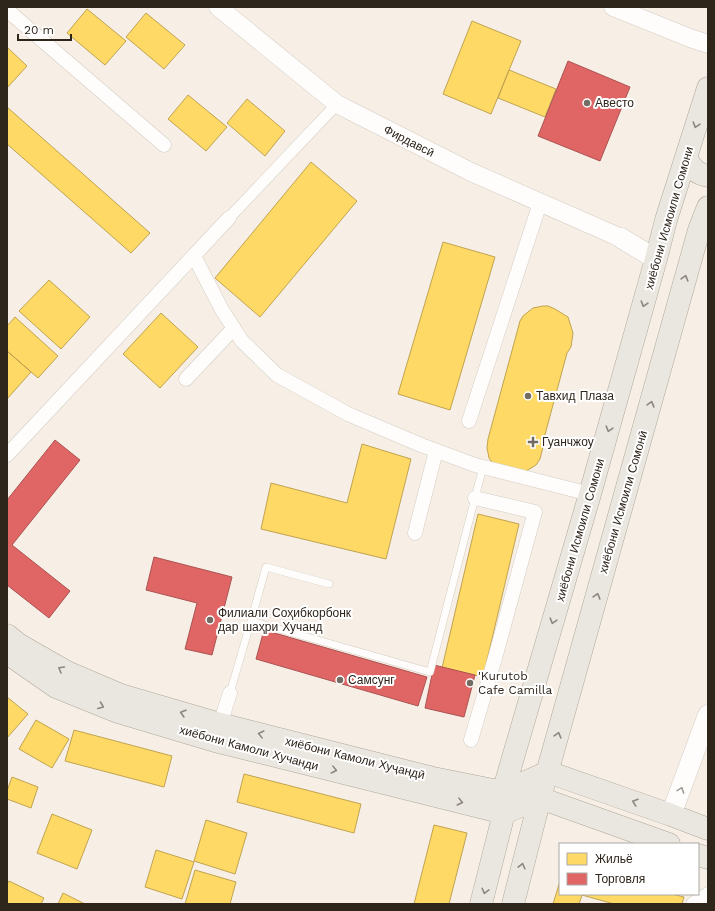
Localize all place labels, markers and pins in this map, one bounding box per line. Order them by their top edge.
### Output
place label: Авесто [595,96,634,110]
marker: Авесто [582,98,592,108]
place label: Тавхид Плаза [536,389,614,403]
marker: Тавхид Плаза [523,391,533,401]
place label: Гуанчжоу [542,435,594,449]
marker: Гуанчжоу [527,436,539,448]
place label: Филиали Соҳибкорбонк дар шаҳри Хучанд [218,606,352,634]
marker: Филиали Соҳибкорбонк дар шаҳри Хучанд [205,615,215,625]
place label: 'Kurutob Cafe Camilla [478,669,553,697]
place label: Самсунг [348,673,395,687]
marker: Самсунг [335,675,345,685]
marker: 'Kurutob Cafe Camilla [465,678,475,688]

